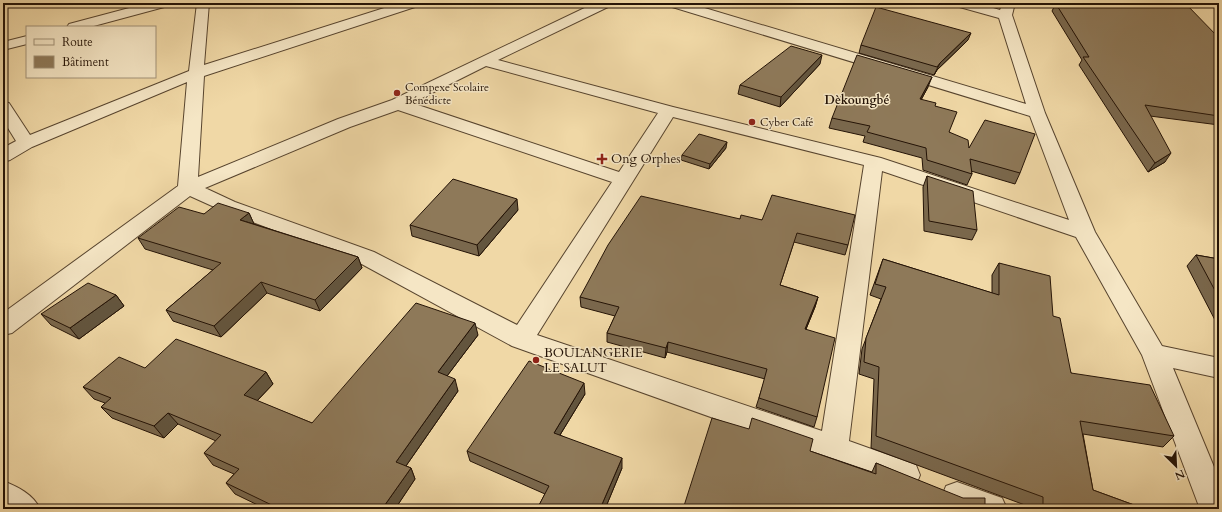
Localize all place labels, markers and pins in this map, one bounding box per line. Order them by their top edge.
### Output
place label: Compexe Scolaire Bénédicte [405,80,489,108]
marker: Compexe Scolaire Bénédicte [392,88,402,98]
place label: Cyber Café [760,115,814,130]
marker: Cyber Café [747,117,757,127]
place label: Ong Orphes [611,150,681,168]
marker: Ong Orphes [596,153,608,165]
place label: BOULANGERIE LE SALUT [544,344,643,377]
marker: BOULANGERIE LE SALUT [531,355,541,365]

